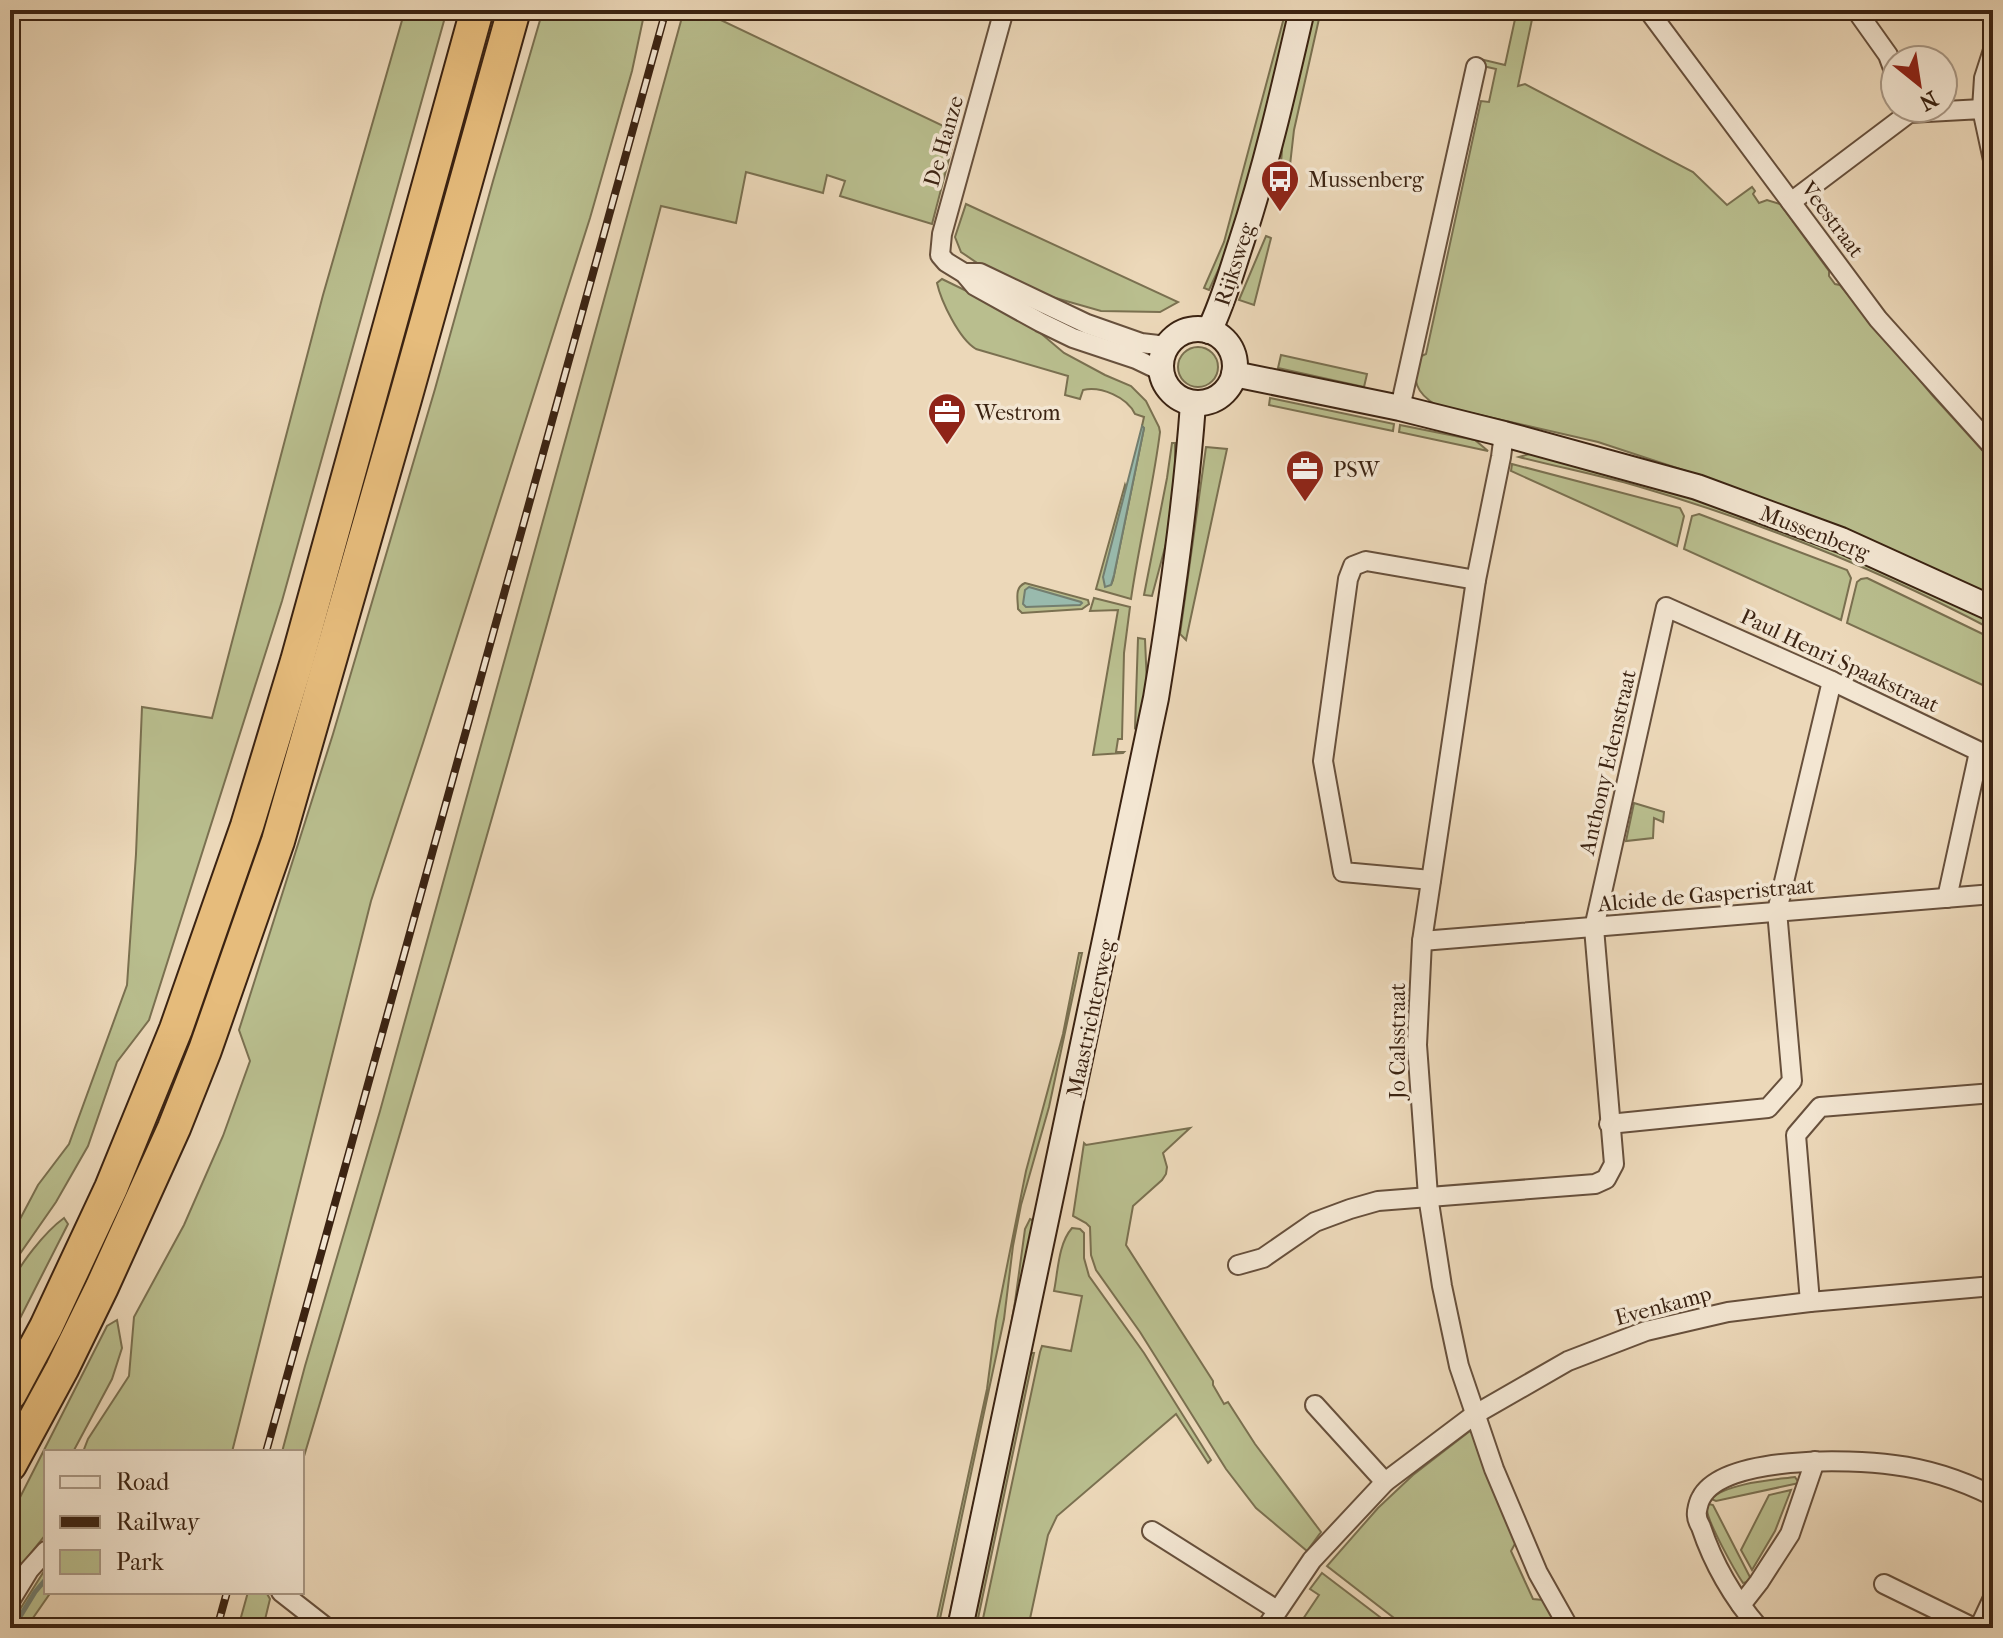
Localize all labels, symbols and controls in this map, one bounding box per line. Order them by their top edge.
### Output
north arrow [1879,44,1959,124]
text: N [1915,85,1942,116]
street label: De Hanze [919,93,969,190]
bus stop icon: Mussenberg [1259,158,1301,213]
place label: Mussenberg [1308,167,1424,193]
street label: Veestraat [1795,176,1869,263]
street label: Rijksweg [1209,219,1261,309]
office icon: Westrom [926,391,968,446]
place label: Westrom [974,400,1061,426]
office icon: PSW [1284,448,1326,503]
place label: PSW [1333,457,1381,483]
street label: Mussenberg [1756,500,1873,566]
street label: Paul Henri Spaakstraat [1736,603,1943,718]
street label: Anthony Edenstraat [1574,667,1642,858]
street label: Alcide de Gasperistraat [1596,873,1816,918]
street label: Maastrichterweg [1062,937,1120,1100]
street label: Jo Calsstraat [1385,983,1411,1101]
street label: Evenkamp [1612,1281,1714,1331]
legend [44,1450,304,1594]
text: Road [116,1468,170,1496]
text: Railway [116,1508,201,1536]
text: Park [116,1548,164,1576]

